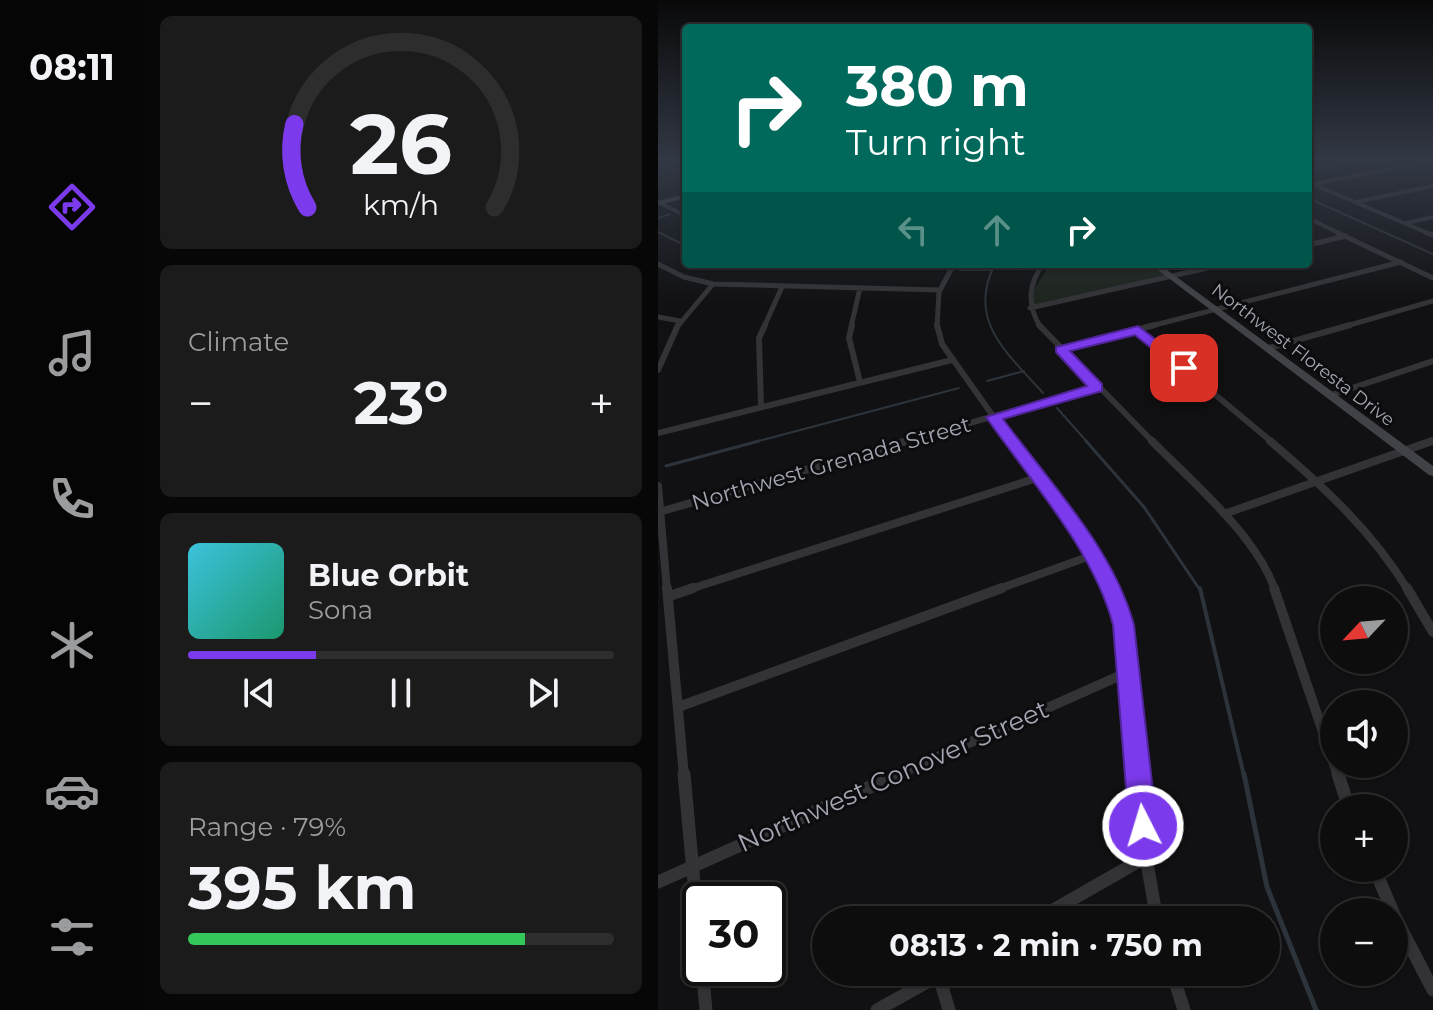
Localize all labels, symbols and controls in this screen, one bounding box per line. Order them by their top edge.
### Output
text: 08:11 [29,45,115,89]
text: 380 m [846,52,1029,120]
icon: right [714,56,818,160]
text: 26 [350,93,452,195]
text: Turn right [846,120,1026,164]
icon: directions [44,179,100,235]
text: km/h [363,187,439,222]
icon: left [891,208,935,252]
icon: ahead [975,208,1019,252]
icon: right [1059,208,1103,252]
street label: Northwest Floresta Drive [1207,279,1399,431]
icon: music [44,325,100,381]
text: Climate [188,326,289,358]
pin [1150,334,1218,402]
icon: arrive [1162,346,1206,390]
text: 23° [353,366,449,439]
text: − [188,376,213,430]
text: + [589,376,614,430]
street label: Northwest Grenada Street [689,411,974,516]
icon: phone [44,471,100,527]
text: Blue Orbit [308,557,469,594]
north arrow [1320,586,1408,674]
map controls [1320,586,1408,986]
text: Sona [308,594,373,626]
icon: climate [44,617,100,673]
icon: previous [237,671,281,715]
icon: pause [379,671,423,715]
icon: next [521,671,565,715]
button: sound [1320,690,1408,778]
street label: Northwest Conover Street [732,693,1054,859]
icon: car [44,763,100,819]
position arrow [1101,784,1185,868]
button: + [1320,794,1408,882]
text: Range · 79% [188,811,346,843]
text: 395 km [188,851,416,924]
speed limit sign: 30 [682,882,786,986]
button: − [1320,898,1408,986]
icon: filters [44,909,100,965]
text: 08:13 · 2 min · 750 m [889,927,1203,964]

